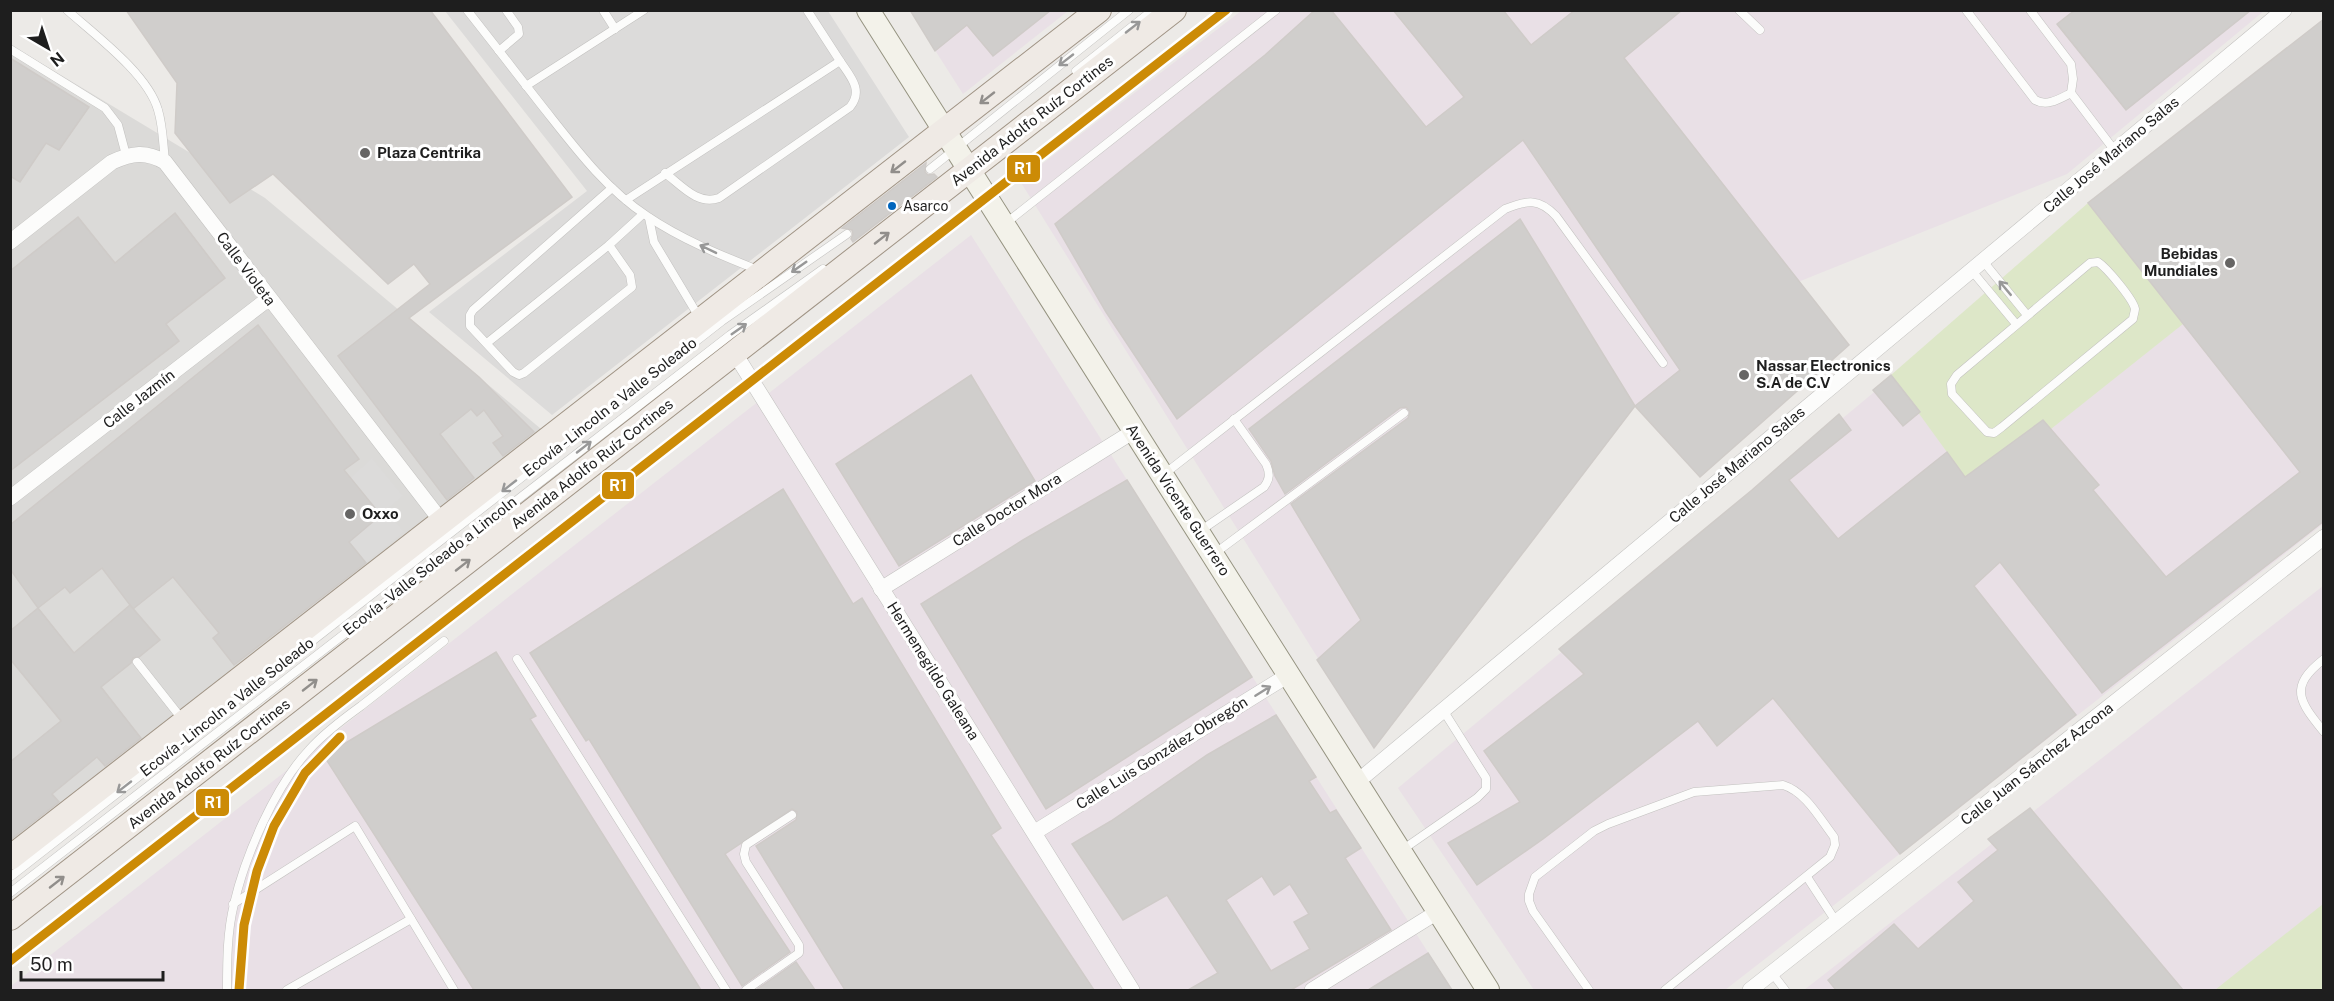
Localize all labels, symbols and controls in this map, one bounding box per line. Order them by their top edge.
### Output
north arrow [18,18,78,78]
one-way arrow [1125,20,1141,33]
text: N [46,48,68,71]
street label: Avenida Adolfo Ruíz Cortines [947,52,1116,189]
one-way arrow [1058,53,1074,66]
one-way arrow [979,92,995,105]
street label: Calle José Mariano Salas [2039,93,2182,216]
place label: Plaza Centrika [377,144,481,161]
marker: Plaza Centrika [358,146,372,160]
line badge: R1 [1006,154,1041,183]
text: R1 [1014,159,1032,178]
one-way arrow [890,161,906,174]
place label: Asarco [903,198,949,214]
marker: Asarco [886,200,898,212]
street label: Calle Violeta [213,229,279,309]
one-way arrow [873,231,889,244]
one-way arrow [699,243,717,254]
place label: Bebidas Mundiales [2144,245,2218,279]
marker: Bebidas Mundiales [2223,256,2237,270]
one-way arrow [791,261,807,273]
one-way arrow [1998,280,2011,296]
one-way arrow [730,323,746,335]
street label: Ecovía - Lincoln a Valle Soleado [520,334,700,480]
place label: Nassar Electronics S.A de C.V [1756,357,1891,391]
street label: Calle Jazmín [100,366,178,432]
marker: Nassar Electronics S.A de C.V [1737,368,1751,382]
street label: Avenida Adolfo Ruíz Cortines [507,395,676,532]
street label: Calle José Mariano Salas [1665,403,1808,526]
street label: Avenida Vicente Guerrero [1123,421,1234,579]
one-way arrow [575,441,591,454]
street label: Calle Doctor Mora [949,469,1064,550]
line badge: R1 [601,471,635,500]
text: R1 [609,476,627,495]
one-way arrow [501,479,517,492]
street label: Ecovía - Valle Soleado a Lincoln [340,493,520,638]
place label: Oxxo [362,505,399,522]
marker: Oxxo [343,507,357,521]
one-way arrow [455,559,471,571]
street label: Hermenegildo Galeana [884,599,983,743]
street label: Ecovía - Lincoln a Valle Soleado [137,634,317,780]
one-way arrow [301,679,317,691]
one-way arrow [1254,684,1271,696]
street label: Calle Luis González Obregón [1073,693,1251,812]
street label: Avenida Adolfo Ruíz Cortines [124,695,293,832]
street label: Calle Juan Sánchez Azcona [1957,699,2116,828]
one-way arrow [116,781,132,794]
line badge: R1 [195,788,230,817]
text: R1 [204,793,222,812]
one-way arrow [48,876,64,889]
scale bar [21,944,164,982]
text: 50 m [30,954,73,975]

